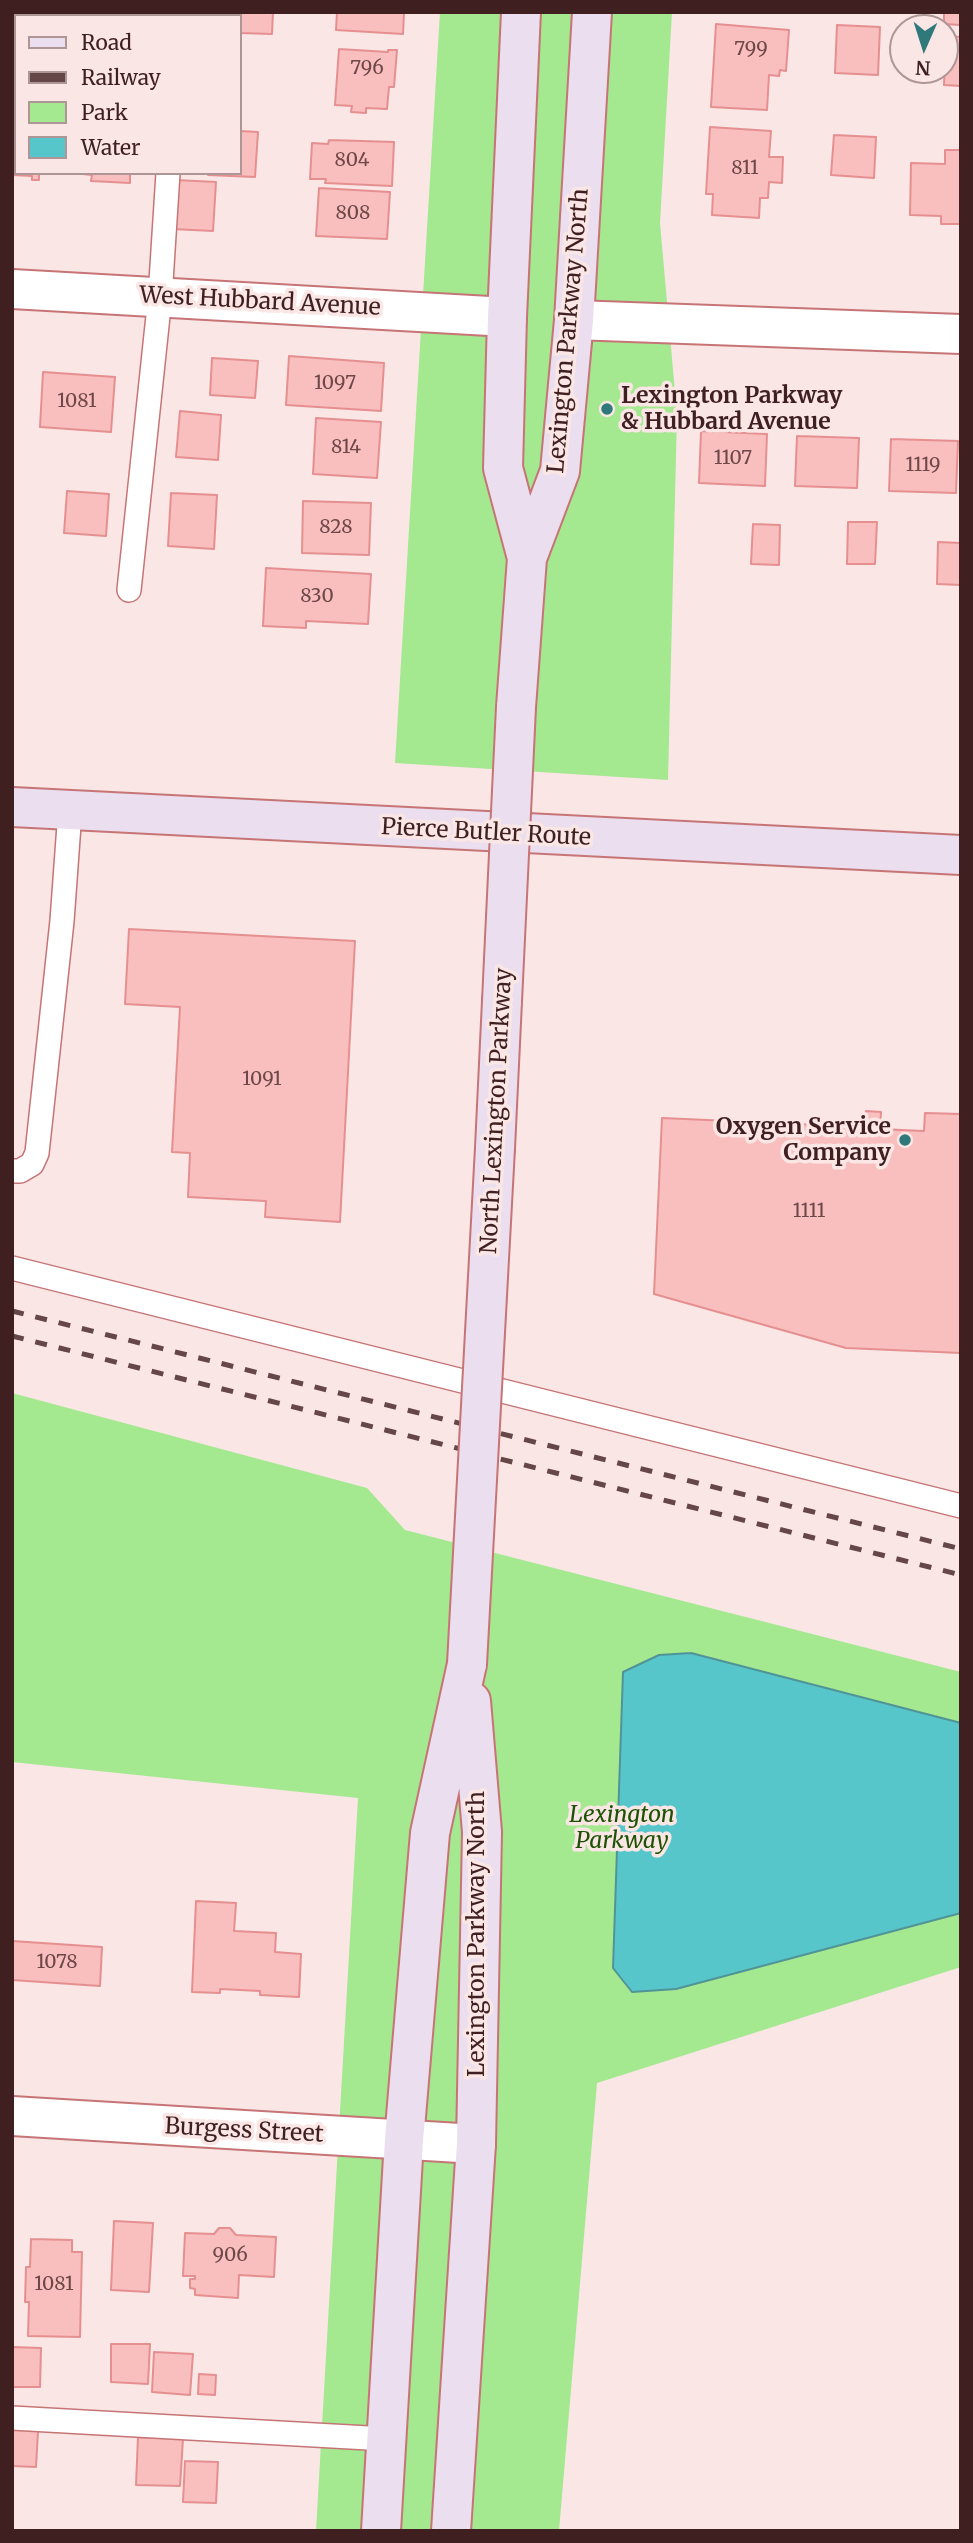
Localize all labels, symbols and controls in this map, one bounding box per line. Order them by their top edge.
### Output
legend [14,14,242,175]
north arrow [889,14,959,84]
text: Road [81,29,132,56]
house number: 799 [734,39,768,61]
text: N [915,56,931,80]
house number: 796 [350,58,384,80]
text: Railway [81,64,161,91]
text: Park [81,99,128,126]
text: Water [81,134,140,161]
house number: 804 [335,150,369,172]
house number: 811 [731,158,759,180]
street label: Lexington Parkway North [543,187,595,475]
house number: 808 [336,203,370,225]
street label: West Hubbard Avenue [139,282,381,322]
house number: 1097 [314,373,356,395]
place label: Lexington Parkway & Hubbard Avenue [621,382,842,436]
house number: 1081 [57,391,97,413]
marker: Lexington Parkway & Hubbard Avenue [599,401,615,417]
house number: 814 [331,437,361,459]
house number: 1107 [714,448,752,470]
house number: 1119 [905,455,941,477]
house number: 828 [319,517,353,539]
house number: 830 [300,586,334,608]
street label: Pierce Butler Route [380,814,592,852]
street label: North Lexington Parkway [476,967,518,1255]
house number: 1091 [242,1069,282,1091]
place label: Oxygen Service Company [716,1113,891,1167]
marker: Oxygen Service Company [897,1132,913,1148]
house number: 1111 [793,1201,825,1223]
street label: Lexington Parkway North [463,1791,491,2077]
park label: Lexington Parkway [569,1801,675,1855]
house number: 1078 [36,1952,78,1974]
street label: Burgess Street [164,2113,324,2149]
house number: 906 [212,2245,248,2267]
house number: 1081 [34,2274,74,2296]

